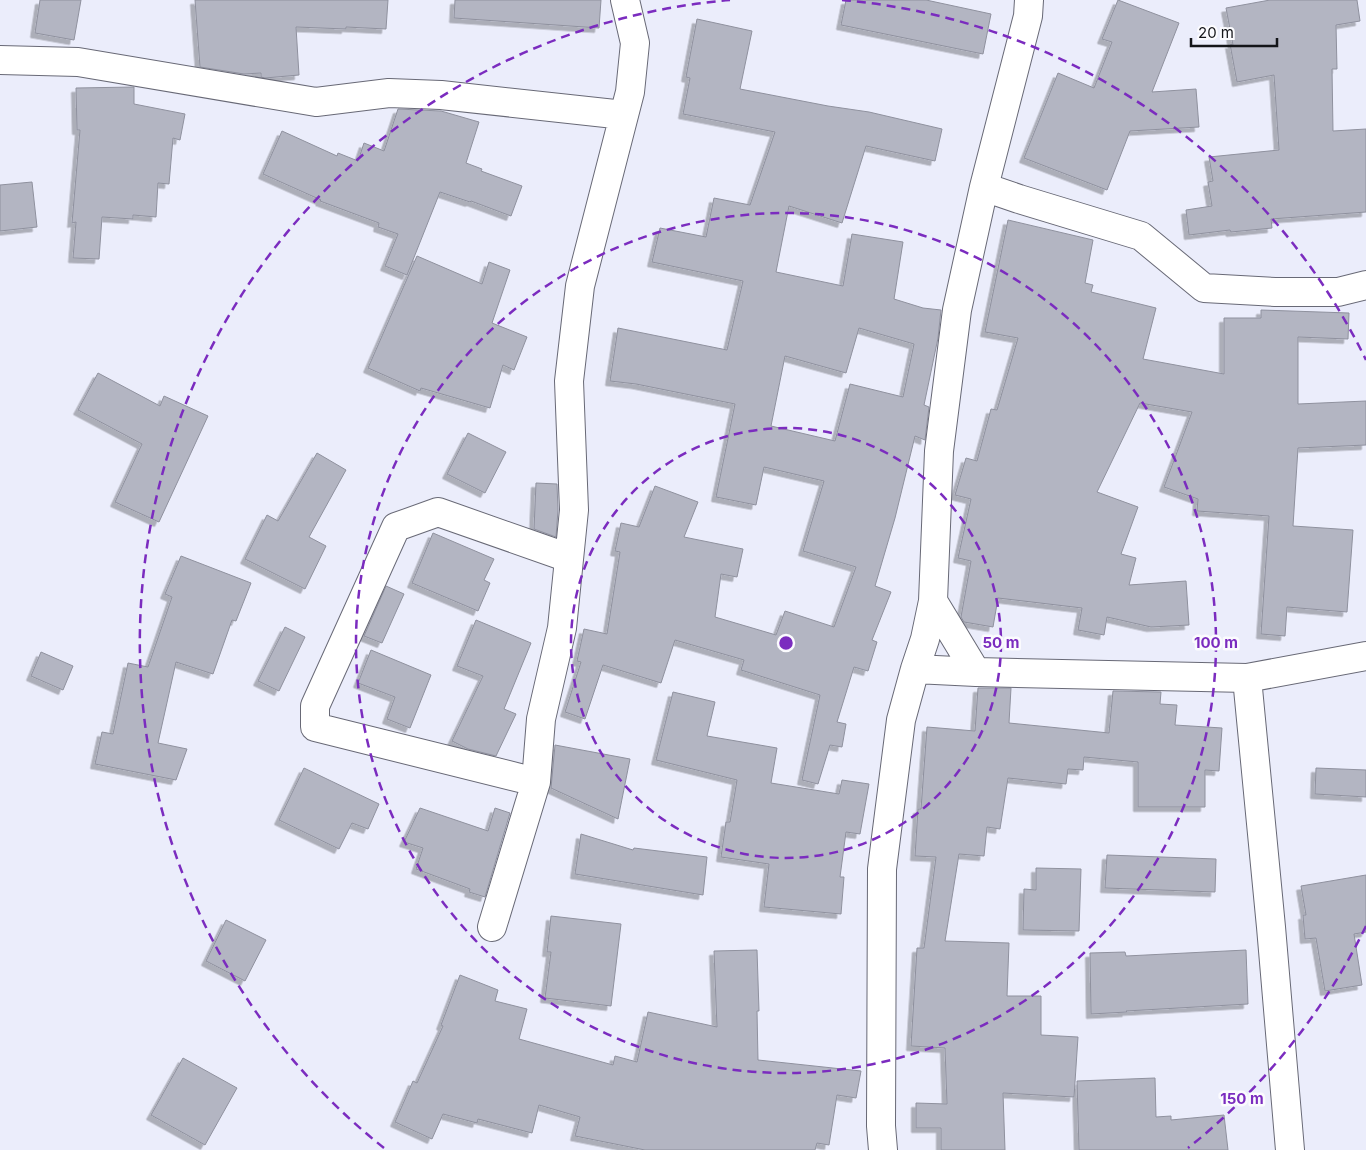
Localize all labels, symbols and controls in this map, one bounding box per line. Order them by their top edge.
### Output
scale bar [1191,15,1277,47]
text: 20 m [1198,23,1234,42]
text: 50 m [983,633,1019,652]
text: 100 m [1194,633,1238,652]
centre of rings [777,634,795,652]
text: 150 m [1220,1089,1264,1108]

